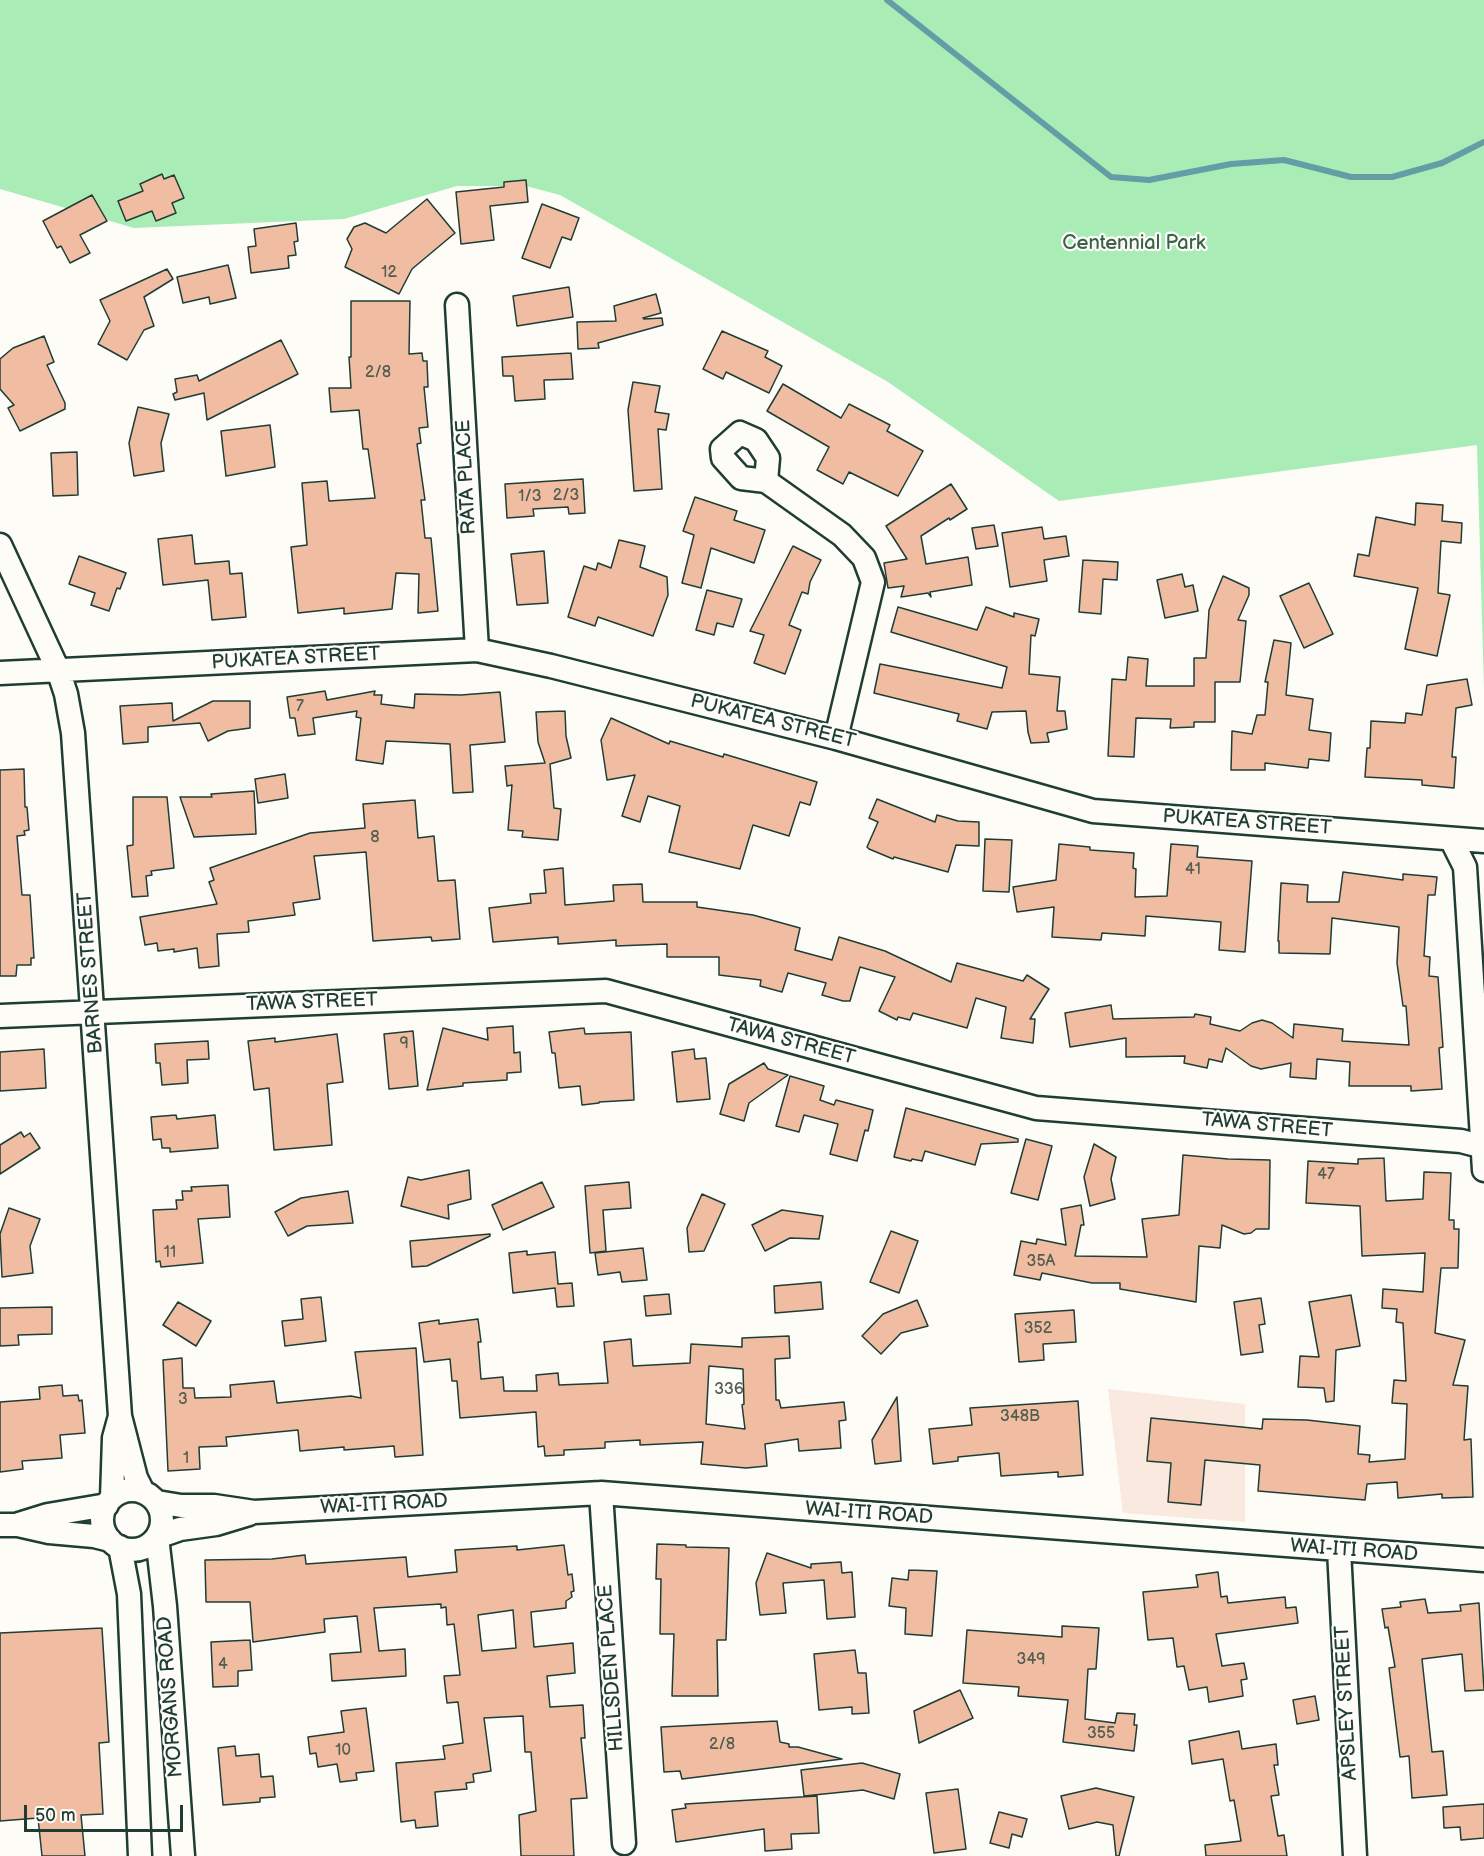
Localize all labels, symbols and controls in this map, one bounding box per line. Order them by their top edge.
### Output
park label: Centennial Park [1062,232,1206,256]
house number: 12 [381,263,397,283]
house number: 2/8 [365,363,391,383]
street label: RATA PLACE [452,419,482,535]
house number: 2/3 [553,486,579,506]
house number: 1/3 [518,487,542,507]
street label: PUKATEA STREET [211,643,381,675]
street label: PUKATEA STREET [688,690,858,754]
house number: 7 [296,697,304,717]
street label: PUKATEA STREET [1162,805,1332,841]
house number: 8 [370,828,380,848]
house number: 41 [1185,860,1201,880]
street label: BARNES STREET [73,891,109,1055]
street label: TAWA STREET [246,989,378,1017]
street label: TAWA STREET [724,1013,858,1071]
house number: 9 [399,1034,409,1054]
street label: TAWA STREET [1200,1108,1334,1144]
house number: 47 [1317,1165,1335,1185]
house number: 11 [164,1243,176,1263]
house number: 35A [1027,1252,1055,1272]
house number: 352 [1024,1319,1052,1339]
house number: 336 [714,1380,744,1400]
house number: 3 [178,1390,188,1410]
house number: 348B [1000,1407,1040,1427]
house number: 1 [183,1449,189,1469]
street label: WAI-ITI ROAD [319,1490,449,1520]
street label: WAI-ITI ROAD [804,1498,934,1530]
street label: WAI-ITI ROAD [1289,1535,1419,1567]
street label: HILLSDEN PLACE [594,1584,630,1752]
street label: MORGANS ROAD [153,1615,189,1779]
street label: APSLEY STREET [1331,1625,1363,1781]
house number: 349 [1017,1650,1045,1670]
house number: 4 [218,1655,228,1675]
house number: 355 [1087,1724,1115,1744]
house number: 2/8 [709,1735,735,1755]
house number: 10 [335,1741,351,1761]
scale bar [27,1793,186,1831]
text: 50 m [35,1805,76,1826]

